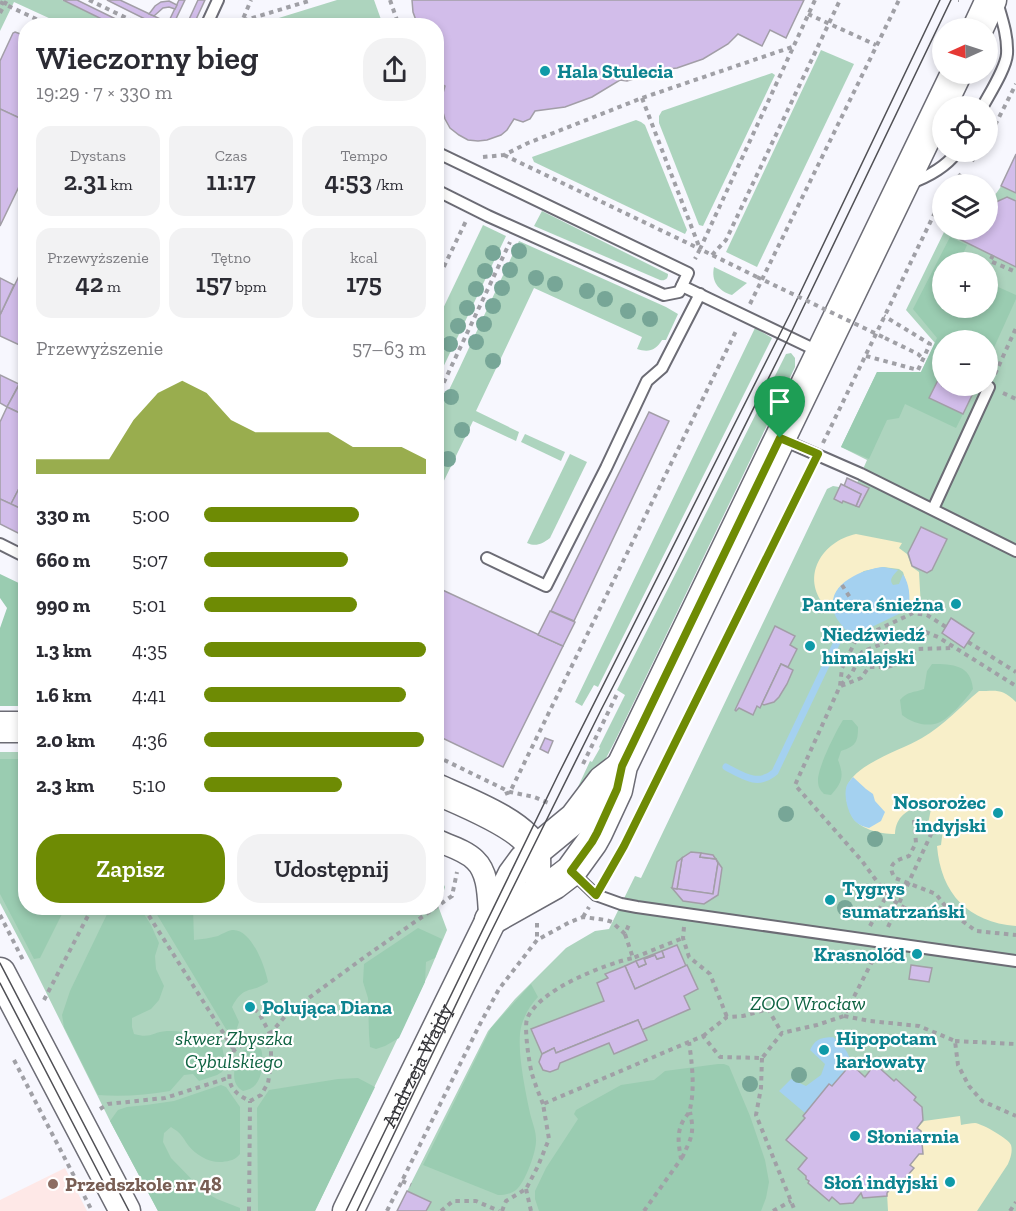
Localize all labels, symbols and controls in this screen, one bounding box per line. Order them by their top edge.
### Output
north arrow [932,18,998,84]
map controls [932,18,998,396]
text: Wieczorny bieg [36,38,259,77]
button: share [363,38,426,101]
place label: Hala Stulecia [557,59,673,83]
marker: Hala Stulecia [538,64,552,78]
text: 19:29 · 7 × 330 m [36,80,172,104]
button: locate [932,96,998,162]
text: Dystans [70,146,126,165]
text: Czas [215,146,247,165]
text: Tempo [340,146,388,165]
text: 2.31 [63,165,107,197]
text: 11:17 [206,165,256,197]
text: 4:53 [325,165,372,197]
button: layers [932,174,998,240]
text: km [107,175,133,194]
text: /km [372,175,403,194]
text: Przewyższenie [47,248,149,267]
text: Tętno [211,248,251,267]
text: kcal [350,248,378,267]
button: + [932,252,998,318]
text: 42 [75,267,103,299]
text: 157 [195,267,232,299]
text: 175 [346,267,382,299]
text: m [103,277,121,296]
text: bpm [232,277,267,296]
button: − [932,330,998,396]
text: Przewyższenie [36,336,163,360]
text: 57–63 m [352,336,426,360]
pin [754,376,805,438]
icon: arrive [763,385,796,418]
text: 330 m [36,503,90,527]
text: 5:00 [132,503,170,527]
text: 660 m [36,548,90,572]
text: 5:07 [132,548,168,572]
place label: Pantera śnieżna [802,592,944,616]
text: 990 m [36,593,90,617]
text: 5:01 [132,593,166,617]
marker: Pantera śnieżna [949,597,963,611]
place label: Niedźwiedź himalajski [822,622,925,669]
text: 1.3 km [36,638,92,662]
text: 4:35 [132,638,167,662]
marker: Niedźwiedź himalajski [803,639,817,653]
text: 1.6 km [36,683,91,707]
text: 4:41 [132,683,166,707]
text: 2.0 km [36,728,95,752]
text: 4:36 [132,728,168,752]
text: 2.3 km [36,773,94,797]
text: 5:10 [132,773,166,797]
place label: Nosorożec indyjski [893,790,987,837]
marker: Nosorożec indyjski [991,806,1005,820]
button: Zapisz [36,834,225,903]
button: Udostępnij [237,834,426,903]
place label: Tygrys sumatrzański [842,876,965,923]
marker: Tygrys sumatrzański [823,893,837,907]
place label: Krasnolód [814,942,906,966]
marker: Krasnolód [910,947,924,961]
park label: ZOO Wrocław [750,991,866,1015]
place label: Polująca Diana [262,995,392,1019]
street label: Andrzeja Wajdy [377,999,457,1131]
marker: Polująca Diana [243,1000,257,1014]
park label: skwer Zbyszka Cybulskiego [175,1026,293,1073]
place label: Hipopotam karłowaty [836,1026,937,1073]
marker: Hipopotam karłowaty [817,1043,831,1057]
place label: Słoniarnia [867,1124,959,1148]
marker: Słoniarnia [848,1129,862,1143]
place label: Słoń indyjski [824,1170,938,1194]
place label: Przedszkole nr 48 [65,1172,222,1196]
marker: Słoń indyjski [943,1175,957,1189]
marker: Przedszkole nr 48 [46,1177,60,1191]

